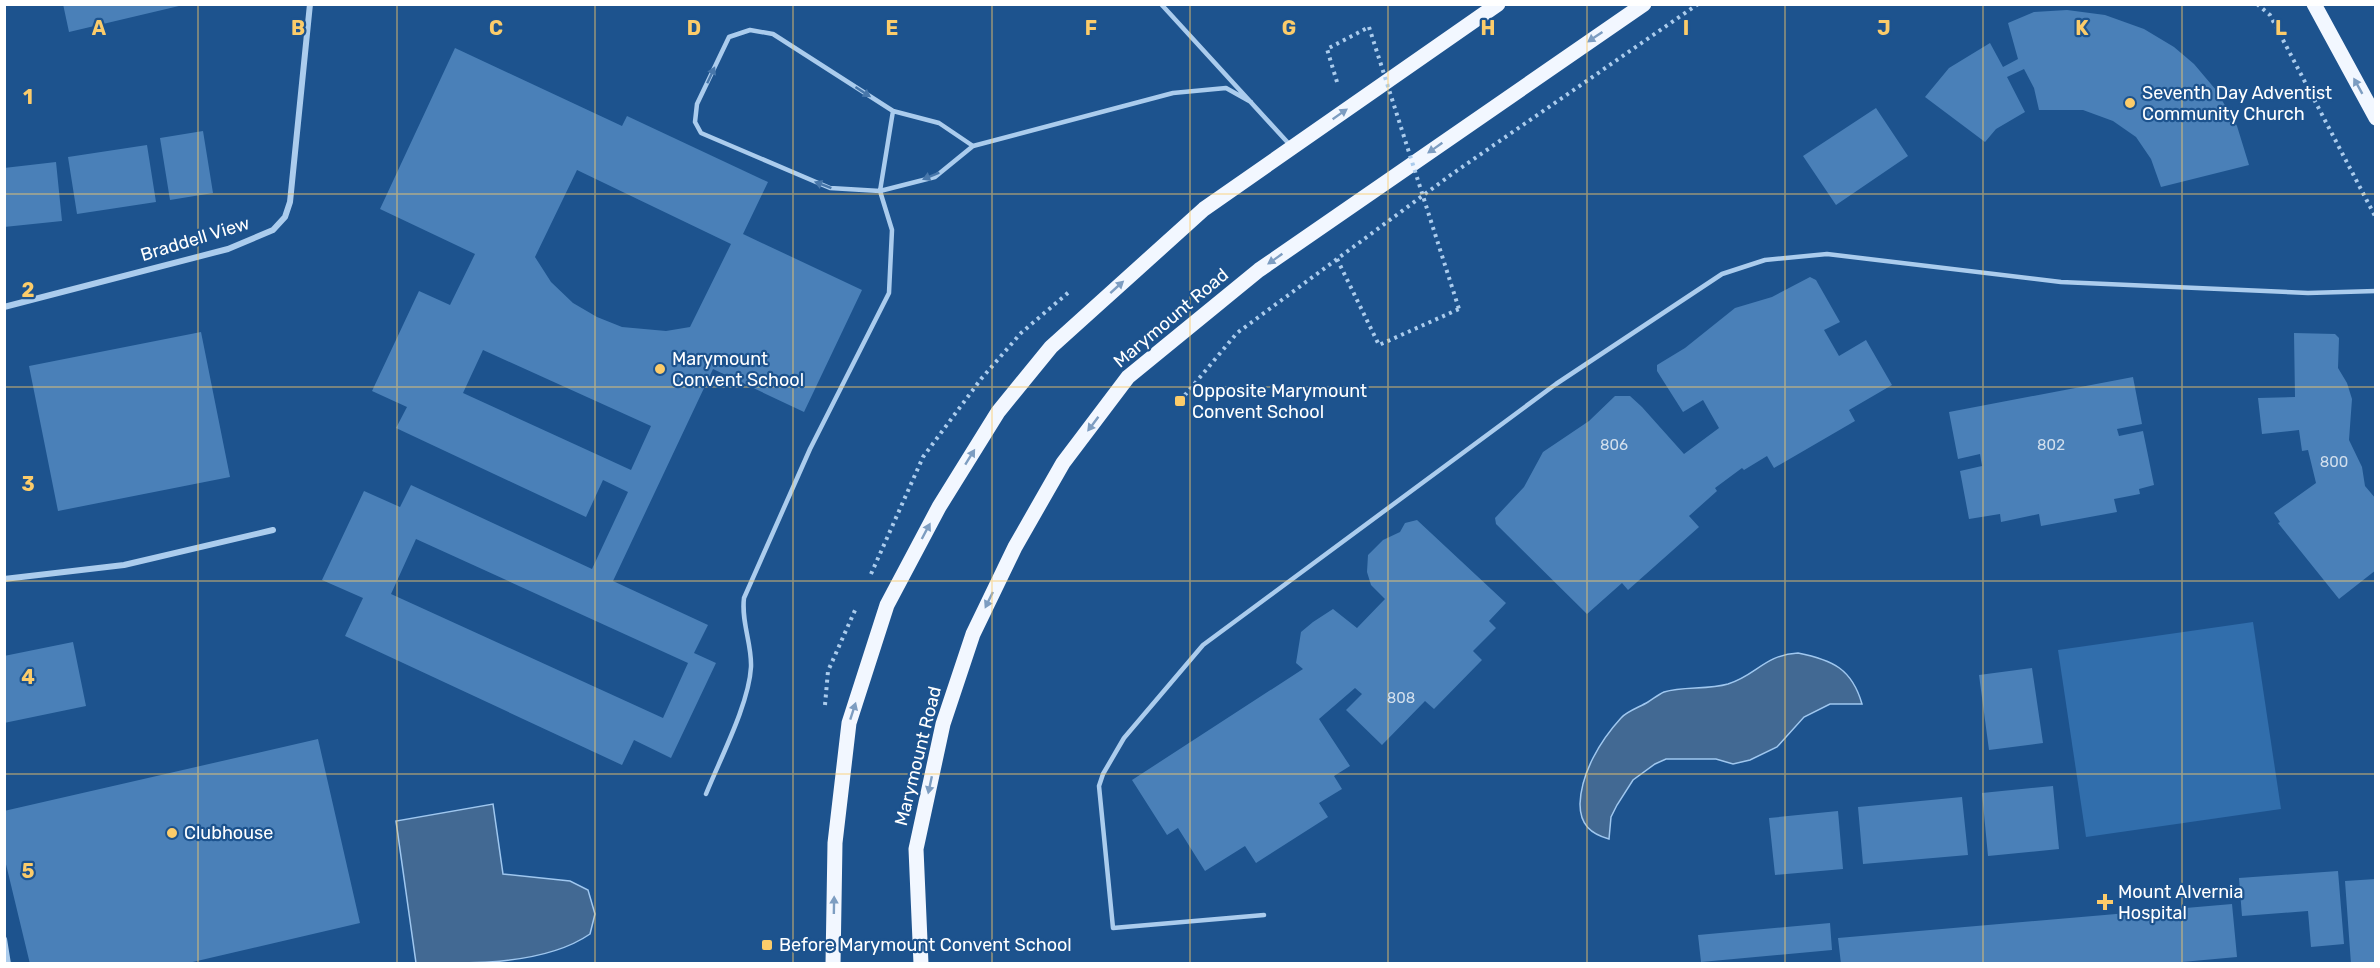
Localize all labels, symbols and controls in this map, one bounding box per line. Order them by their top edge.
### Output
text: A [92,16,107,40]
text: B [291,16,305,40]
text: C [489,16,503,40]
text: D [687,16,701,40]
text: E [886,16,898,40]
text: F [1085,16,1097,40]
text: G [1282,16,1296,40]
text: H [1481,16,1495,40]
text: I [1683,16,1689,40]
text: J [1877,16,1891,40]
text: K [2075,16,2089,40]
text: L [2275,16,2287,40]
one-way arrow [1587,32,1604,43]
one-way arrow [706,67,716,84]
one-way arrow [2352,78,2363,94]
place label: Seventh Day Adventist Community Church [2142,82,2332,125]
text: 1 [23,85,33,109]
one-way arrow [855,86,871,98]
marker: Seventh Day Adventist Community Church [2123,96,2137,110]
one-way arrow [1331,108,1347,120]
one-way arrow [1427,142,1443,153]
one-way arrow [921,172,939,182]
one-way arrow [813,180,831,190]
street label: Braddell View [138,212,252,266]
one-way arrow [1267,253,1283,265]
street label: Marymount Road [1109,264,1233,372]
text: 2 [22,278,35,302]
one-way arrow [1110,280,1125,294]
place label: Marymount Convent School [672,348,804,391]
marker: Marymount Convent School [653,362,667,376]
place label: Opposite Marymount Convent School [1192,380,1367,423]
marker: Opposite Marymount Convent School [1173,394,1187,408]
one-way arrow [1087,415,1099,431]
house number: 806 [1600,436,1628,454]
house number: 802 [2037,436,2065,454]
one-way arrow [964,449,975,465]
house number: 800 [2320,453,2348,471]
text: 3 [21,472,35,496]
one-way arrow [921,523,931,540]
one-way arrow [985,591,995,609]
text: 4 [21,665,35,689]
street label: Marymount Road [890,684,946,828]
house number: 808 [1387,689,1415,707]
one-way arrow [849,702,858,720]
one-way arrow [925,776,934,795]
place label: Clubhouse [184,822,273,844]
marker: Clubhouse [165,826,179,840]
text: 5 [22,859,35,883]
place label: Mount Alvernia Hospital [2118,881,2243,924]
marker: Mount Alvernia Hospital [2096,893,2114,911]
one-way arrow [829,896,839,915]
place label: Before Marymount Convent School [779,934,1072,956]
marker: Before Marymount Convent School [760,938,774,952]

